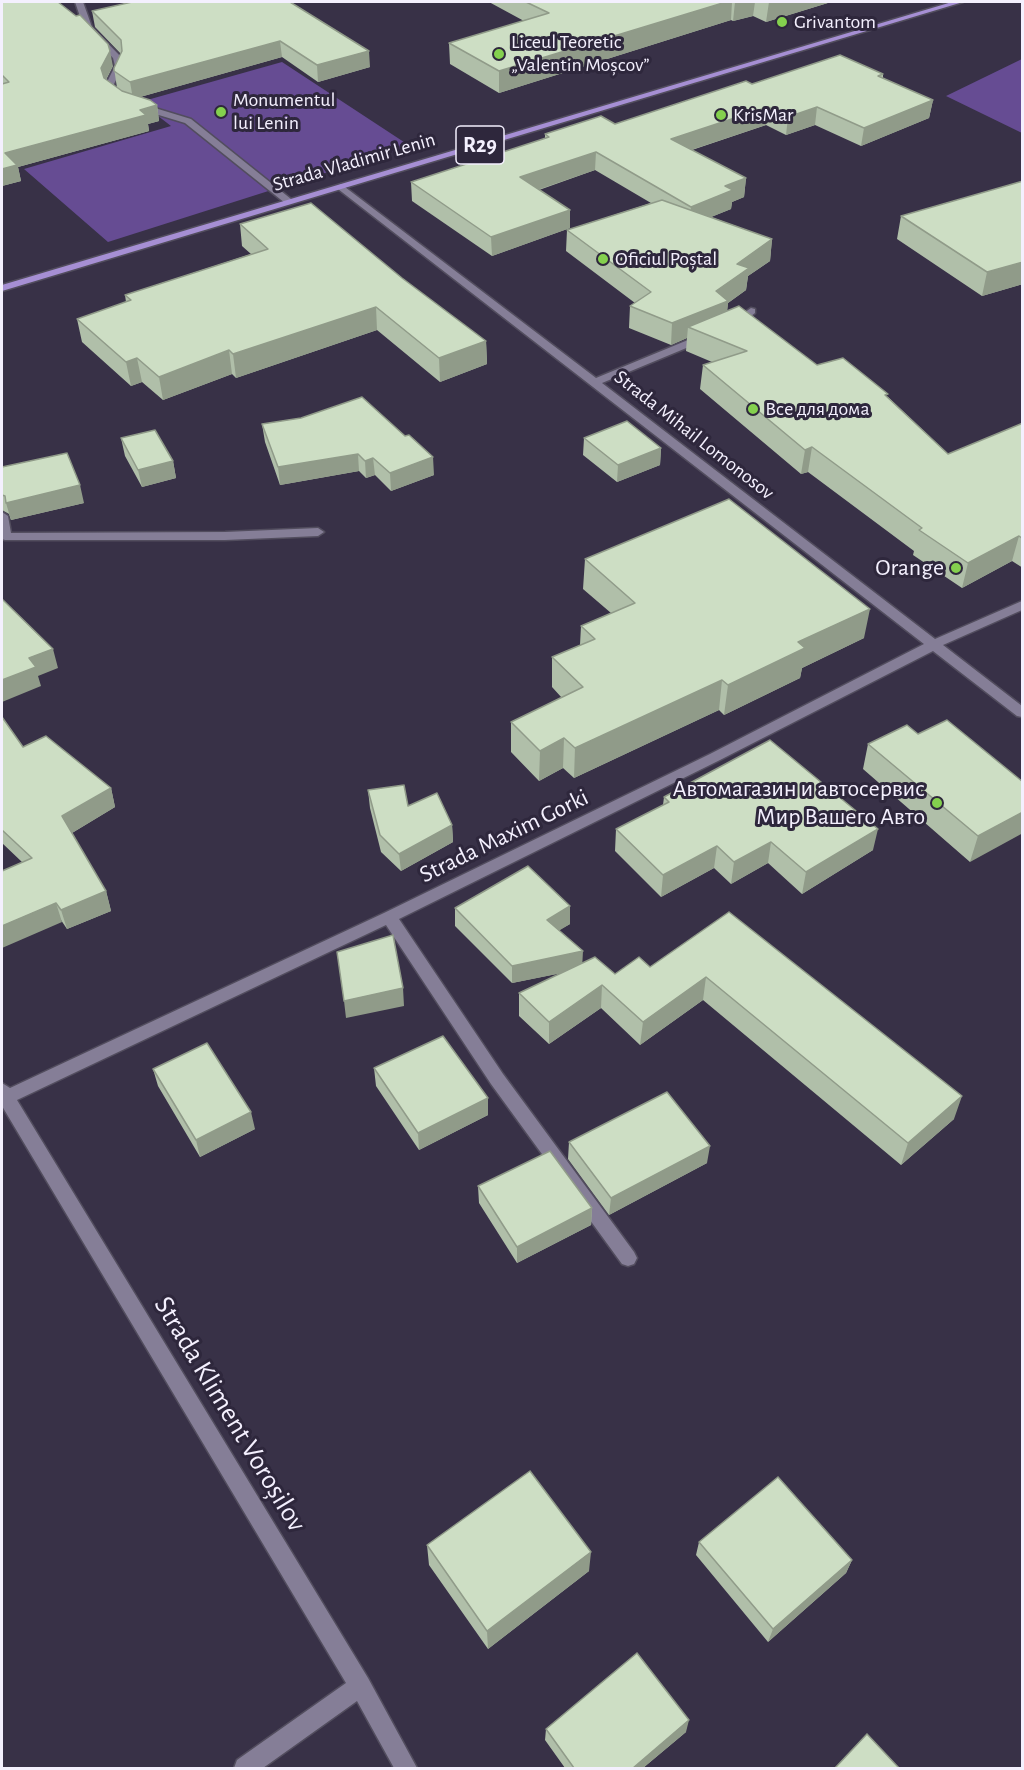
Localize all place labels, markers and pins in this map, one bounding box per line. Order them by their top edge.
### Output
place label: Grivantom [794,10,876,34]
marker: Grivantom [775,15,789,29]
place label: Liceul Teoretic „Valentin Moșcov” [511,30,649,77]
marker: Liceul Teoretic „Valentin Moșcov” [492,47,506,61]
place label: Monumentul lui Lenin [233,88,335,135]
place label: KrisMar [733,103,794,127]
marker: Monumentul lui Lenin [214,105,228,119]
marker: KrisMar [714,108,728,122]
place label: Oficiul Poștal [615,247,717,271]
marker: Oficiul Poștal [596,252,610,266]
place label: Все для дома [765,397,870,421]
marker: Все для дома [746,402,760,416]
place label: Orange [875,554,944,582]
marker: Orange [949,561,963,575]
place label: Автомагазин и автосервис Мир Вашего Авто [672,775,925,831]
marker: Автомагазин и автосервис Мир Вашего Авто [930,796,944,810]

